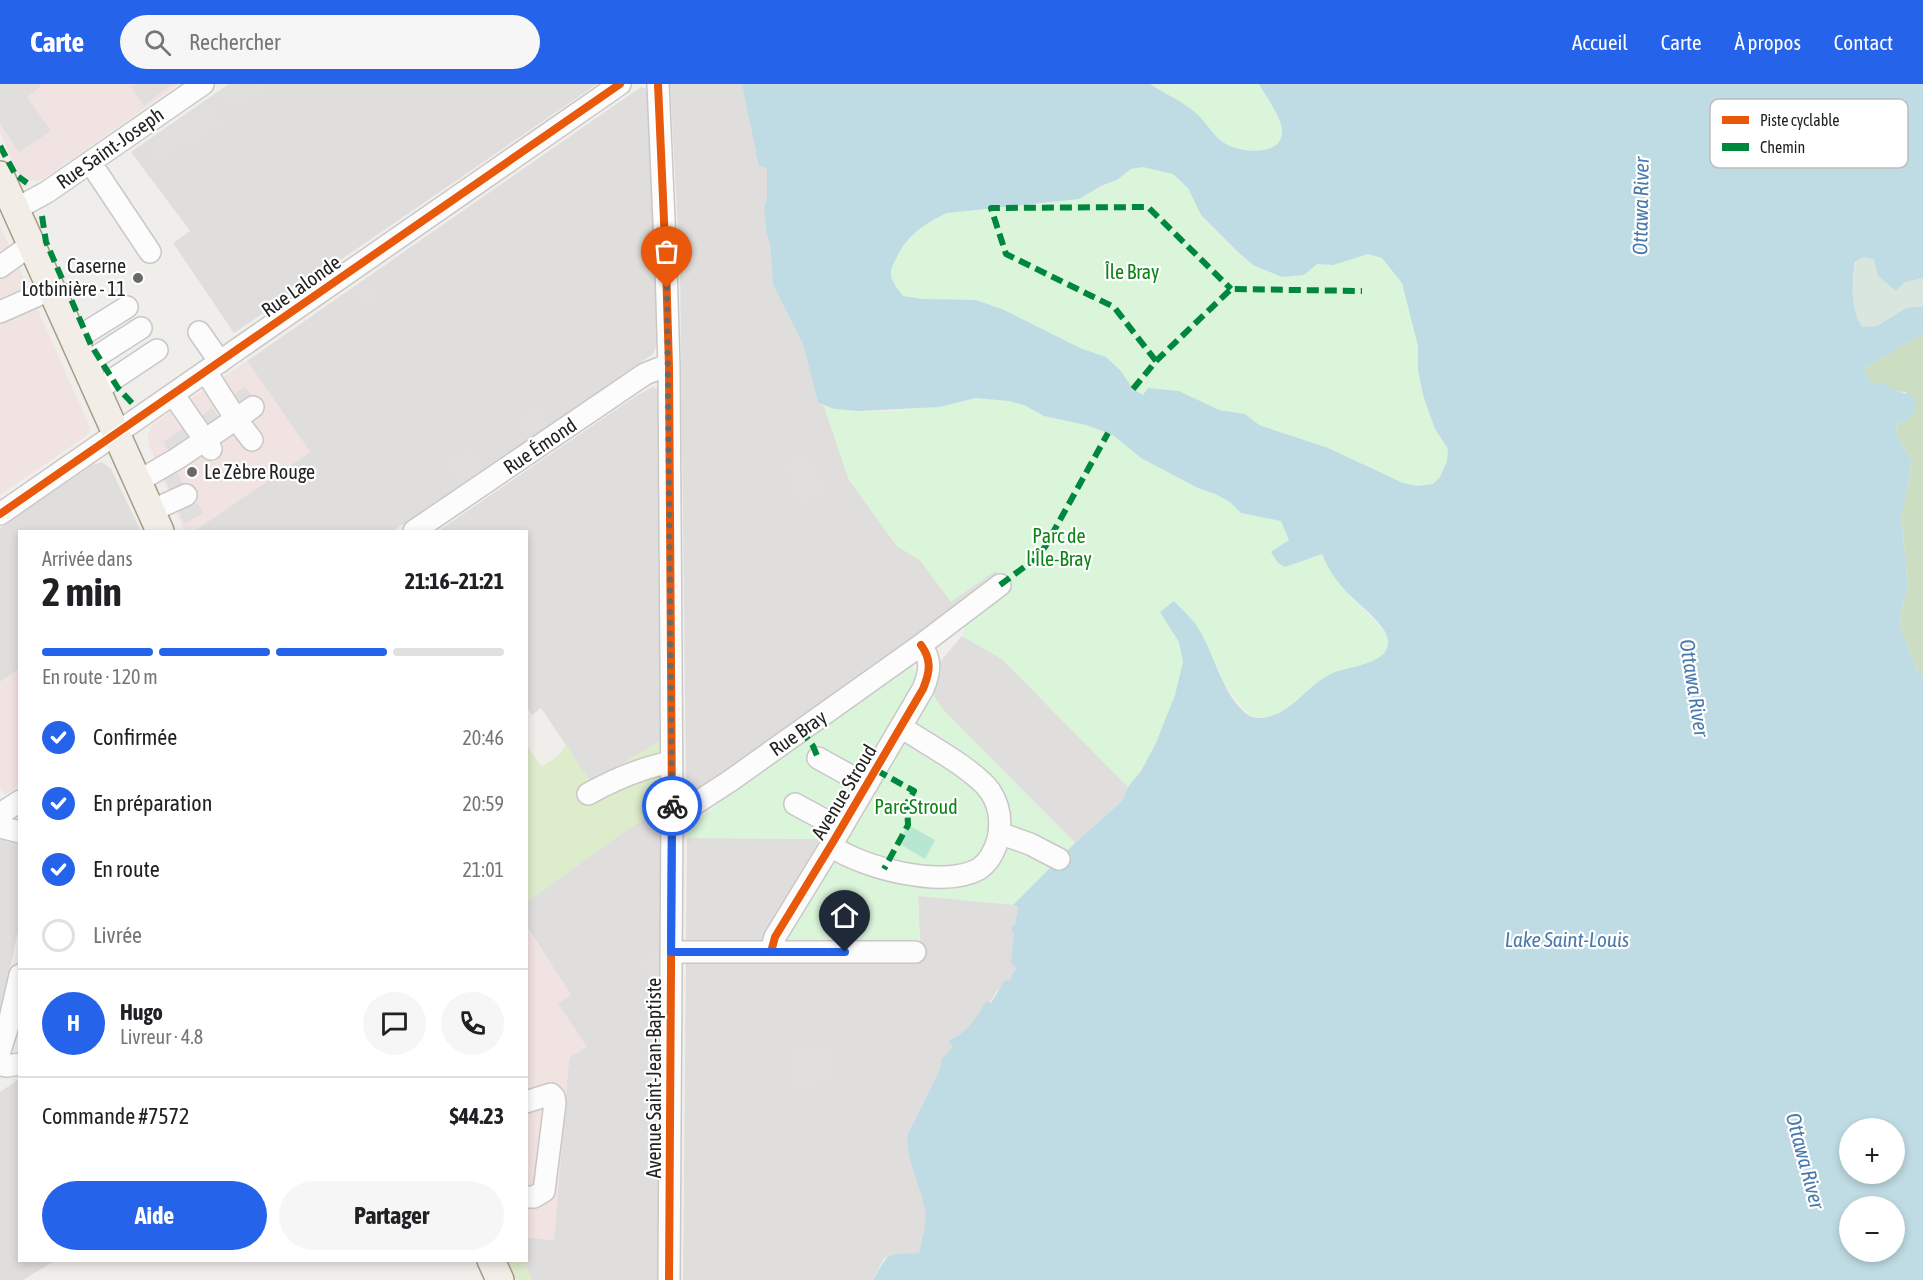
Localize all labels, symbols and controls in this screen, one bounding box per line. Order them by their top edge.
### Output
search box [120,15,540,69]
text: Carte [30,26,84,58]
icon: search [141,26,174,59]
text: Rechercher [189,29,281,55]
text: Accueil [1572,30,1628,54]
text: Carte [1661,30,1701,54]
text: À propos [1734,30,1801,54]
text: Contact [1834,30,1893,54]
legend [1710,99,1908,168]
street label: Rue Saint-Joseph [52,102,168,193]
text: Piste cyclable [1760,111,1840,130]
text: Chemin [1760,138,1805,156]
water label: Ottawa River [1627,156,1653,255]
pin [641,226,692,288]
icon: bag [650,235,683,268]
street label: Rue Lalonde [257,250,345,321]
place label: Caserne Lotbinière - 11 [21,254,126,300]
park label: Île Bray [1105,260,1159,283]
marker: Caserne Lotbinière - 11 [131,271,145,285]
street label: Rue Émond [499,413,581,478]
place label: Le Zèbre Rouge [204,460,315,483]
marker: Le Zèbre Rouge [185,465,199,479]
park label: Parc de l'Île-Bray [1026,524,1092,570]
text: Arrivée dans [42,547,133,570]
text: 21:16–21:21 [405,568,504,594]
text: 2 min [42,570,122,614]
water label: Ottawa River [1675,637,1715,739]
text: En route · 120 m [42,665,158,688]
street label: Rue Bray [765,705,831,760]
icon: check [42,721,75,754]
text: Confirmée [93,724,177,750]
text: 20:46 [462,726,504,749]
street label: Avenue Stroud [806,740,881,843]
courier [642,776,702,836]
icon: check [42,787,75,820]
text: En préparation [93,790,212,816]
icon: bike [656,790,689,823]
text: 20:59 [462,792,504,815]
park label: Parc Stroud [874,795,958,818]
icon: check [42,853,75,886]
text: En route [93,856,160,882]
text: 21:01 [462,858,504,881]
pin [819,890,870,952]
icon: home [828,899,861,932]
text: Livrée [93,922,142,948]
water label: Lake Saint-Louis [1505,927,1629,951]
street label: Avenue Saint-Jean-Baptiste [642,978,665,1178]
button: chat [363,992,426,1055]
button: phone [441,992,504,1055]
text: Hugo [120,999,163,1025]
text: H [67,1010,80,1036]
text: Livreur · 4.8 [120,1025,203,1048]
text: Commande #7572 [42,1103,189,1129]
text: $44.23 [449,1103,504,1129]
water label: Ottawa River [1782,1110,1830,1212]
map controls [1839,1118,1905,1262]
button: + [1839,1118,1905,1184]
button: Aide [42,1181,267,1250]
button: Partager [279,1181,504,1250]
button: − [1839,1196,1905,1262]

